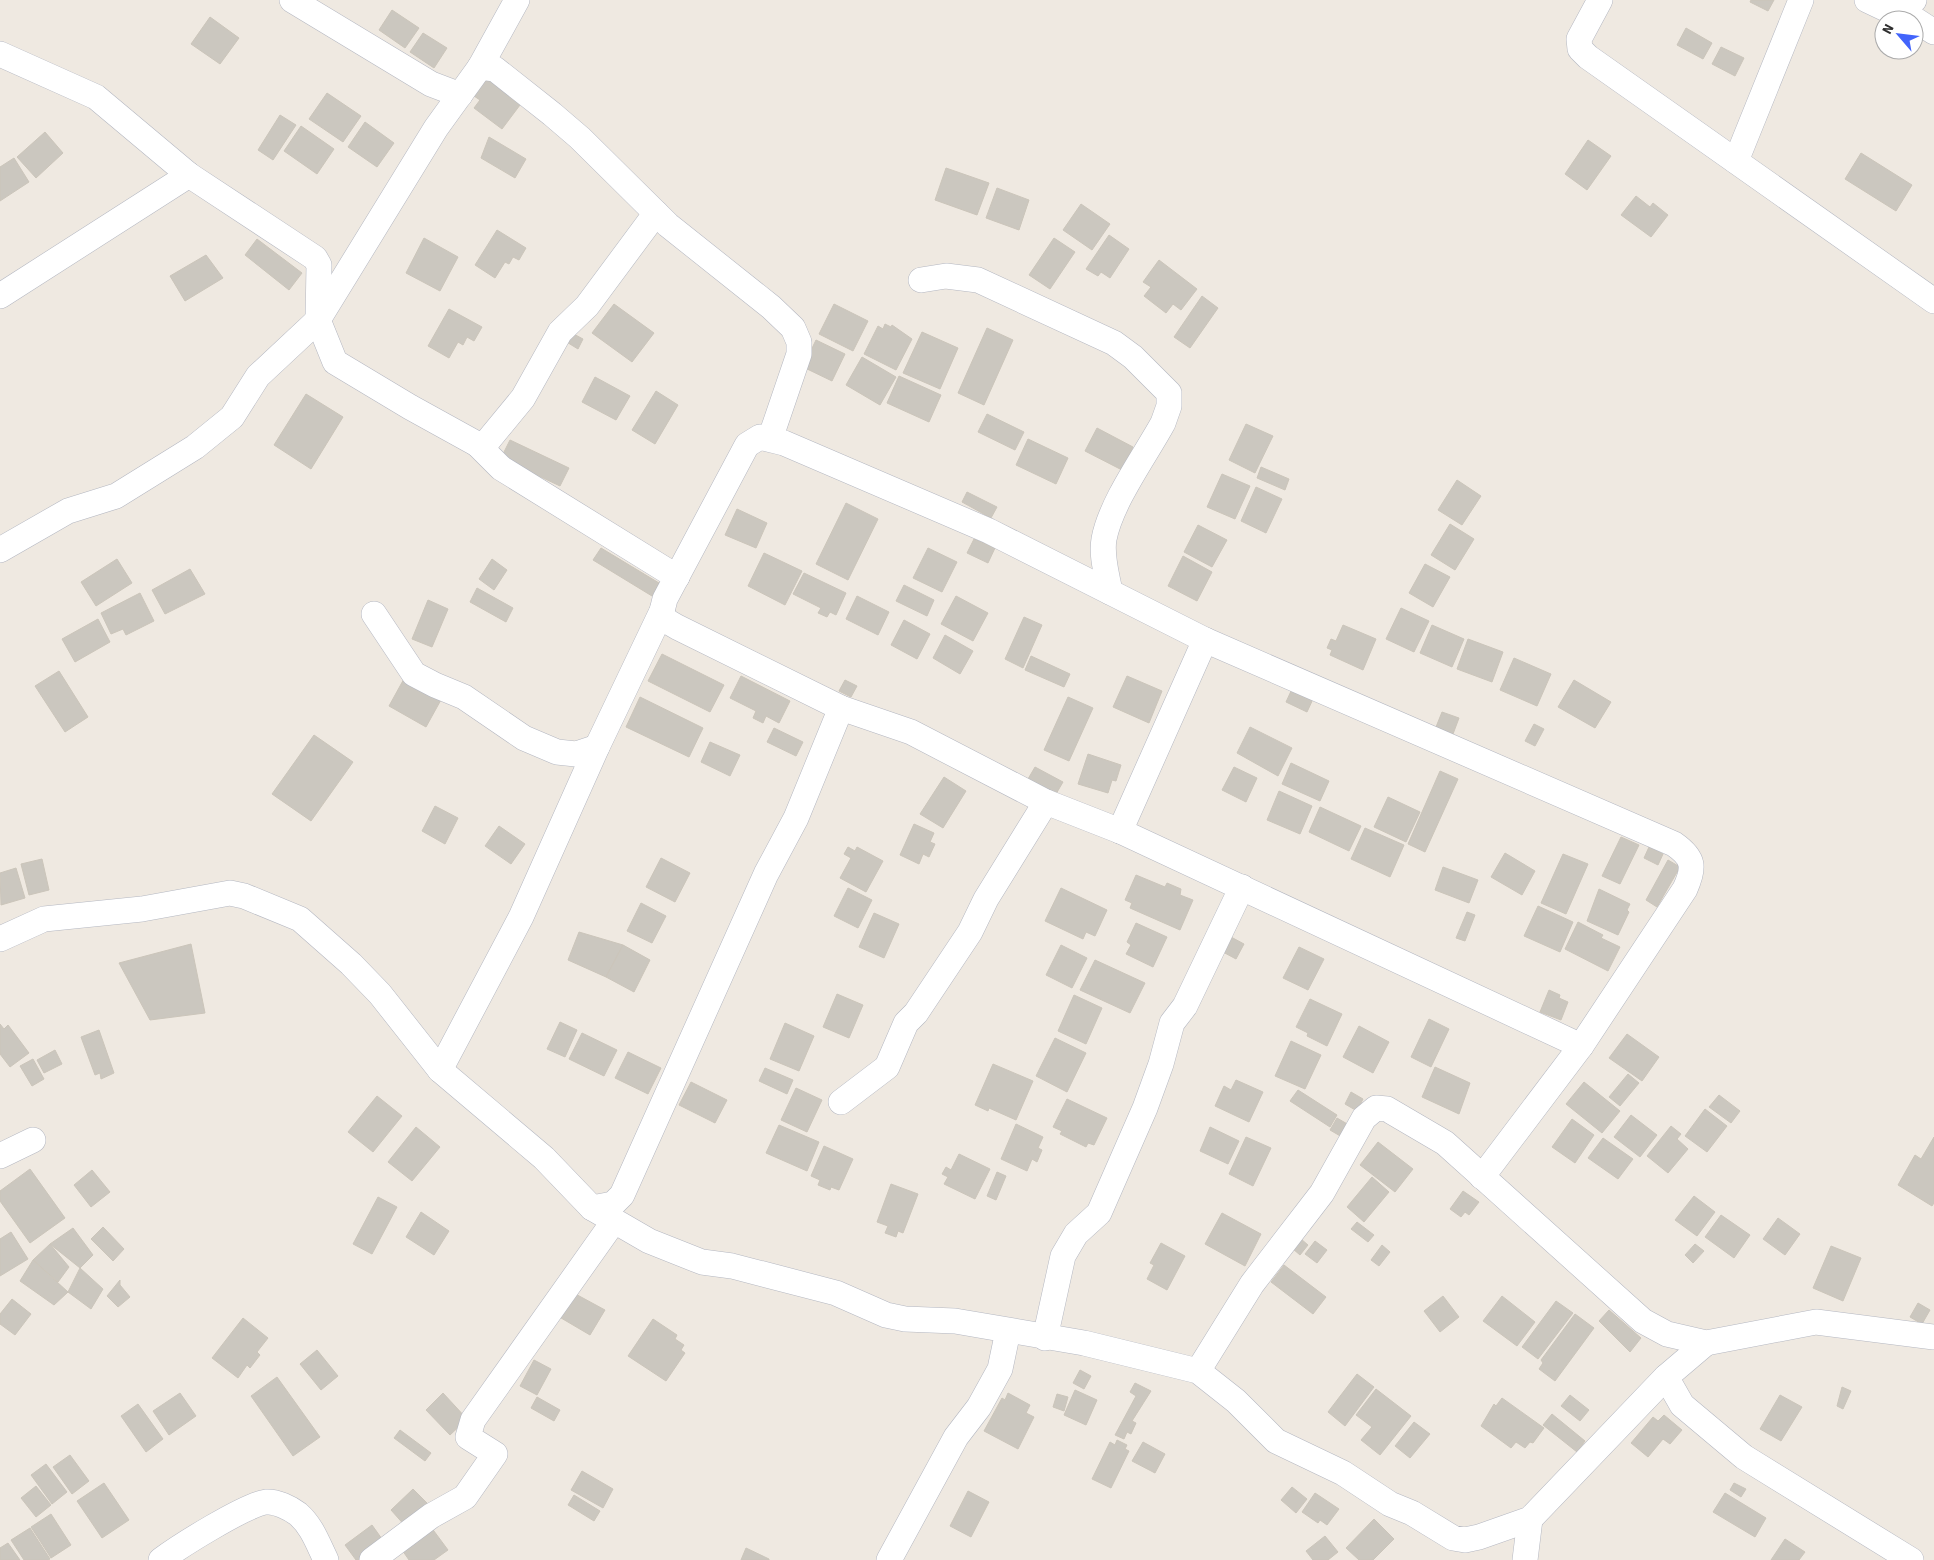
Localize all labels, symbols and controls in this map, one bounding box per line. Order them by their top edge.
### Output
north arrow [1874,10,1924,60]
text: N [1877,21,1899,38]

